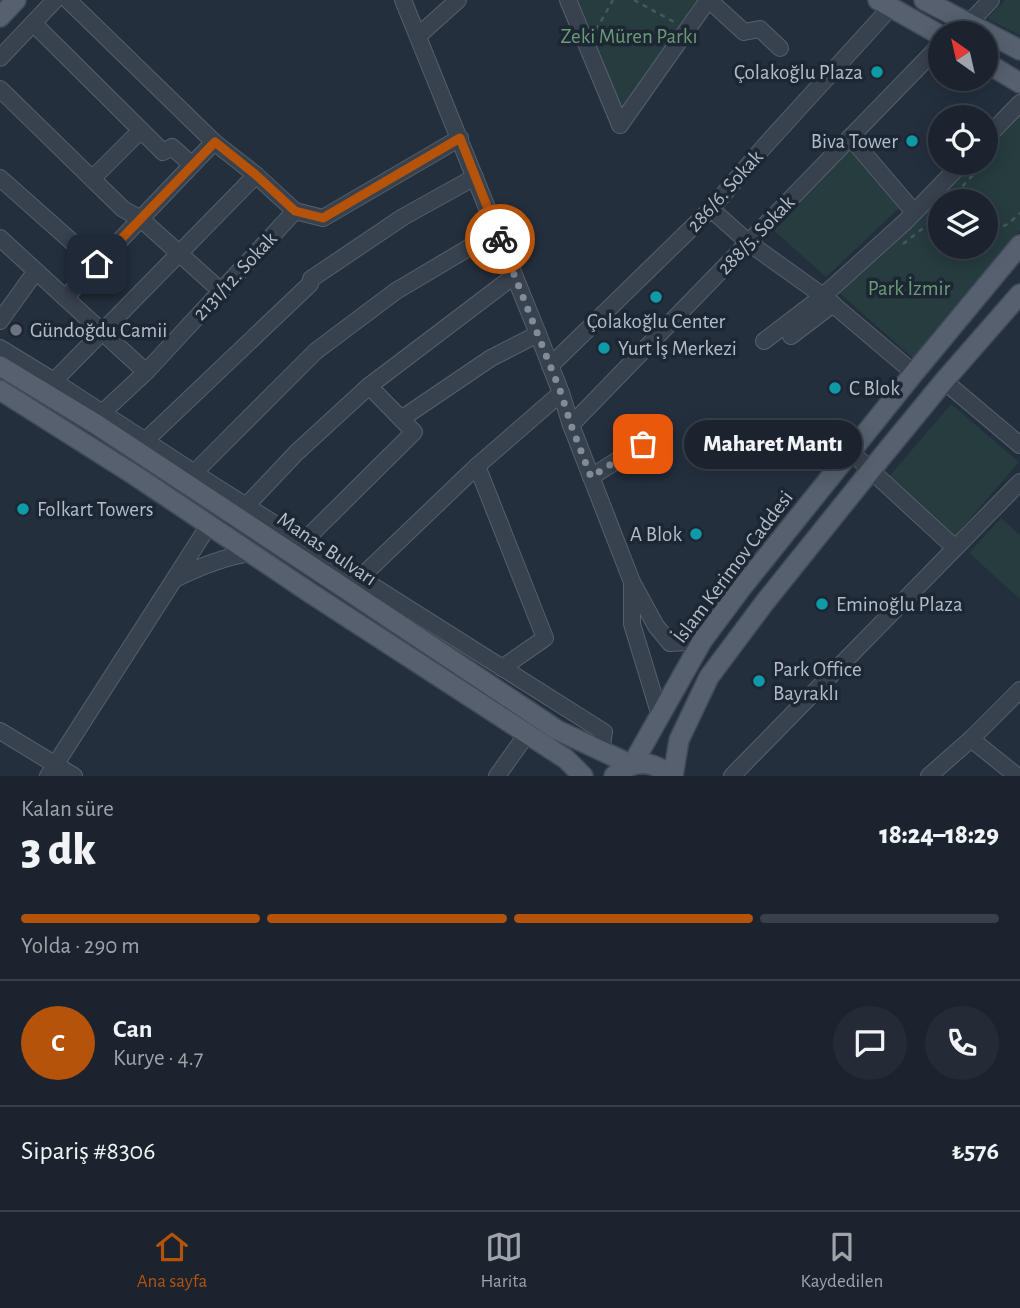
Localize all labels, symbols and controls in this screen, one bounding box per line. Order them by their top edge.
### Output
north arrow [928,21,998,91]
map controls [928,21,998,259]
park label: Zeki Müren Parkı [560,26,698,47]
place label: Çolakoğlu Plaza [734,62,863,83]
marker: Çolakoğlu Plaza [869,64,885,80]
button: locate [928,105,998,175]
place label: Biva Tower [811,131,898,152]
marker: Biva Tower [904,133,920,149]
street label: 286/6. Sokak [683,146,767,236]
button: layers [928,189,998,259]
street label: 288/5. Sokak [713,191,799,279]
courier [465,204,535,274]
icon: bike [481,220,519,258]
street label: 2131/12. Sokak [189,228,281,324]
pin [67,234,127,294]
icon: home [78,245,116,283]
park label: Park İzmir [868,277,951,299]
marker: Çolakoğlu Center [648,289,664,305]
place label: Çolakoğlu Center [587,311,726,332]
place label: Gündoğdu Camii [30,320,167,341]
marker: Gündoğdu Camii [8,322,24,338]
place label: Yurt İş Merkezi [618,337,737,359]
marker: Yurt İş Merkezi [596,340,612,356]
place label: C Blok [849,378,900,399]
marker: C Blok [827,380,843,396]
pin [613,414,673,474]
callout: Maharet Mantı [685,420,864,468]
icon: bag [624,425,662,463]
text: Maharet Mantı [703,433,843,456]
street label: İslam Kerimov Caddesi [668,486,797,647]
place label: Folkart Towers [37,499,153,520]
marker: Folkart Towers [15,501,31,517]
street label: Manas Bulvarı [274,508,380,590]
place label: A Blok [630,524,682,545]
marker: A Blok [688,526,704,542]
place label: Eminoğlu Plaza [836,594,963,615]
marker: Eminoğlu Plaza [814,596,830,612]
place label: Park Office Bayraklı [773,659,862,704]
marker: Park Office Bayraklı [751,673,767,689]
text: Kalan süre [21,798,114,821]
text: 18:24–18:29 [879,822,999,848]
text: 3 dk [21,827,96,873]
text: Yolda · 290 m [21,935,140,958]
button: chat [833,1006,907,1080]
button: phone [925,1006,999,1080]
text: Can [113,1016,153,1042]
text: C [51,1030,65,1056]
text: Kurye · 4.7 [113,1047,203,1070]
text: Sipariş #8306 [21,1138,156,1164]
text: ₺576 [952,1138,999,1164]
tab: Ana sayfa [137,1228,207,1293]
tab: Harita [480,1228,527,1293]
tab: Kaydedilen [800,1228,883,1293]

